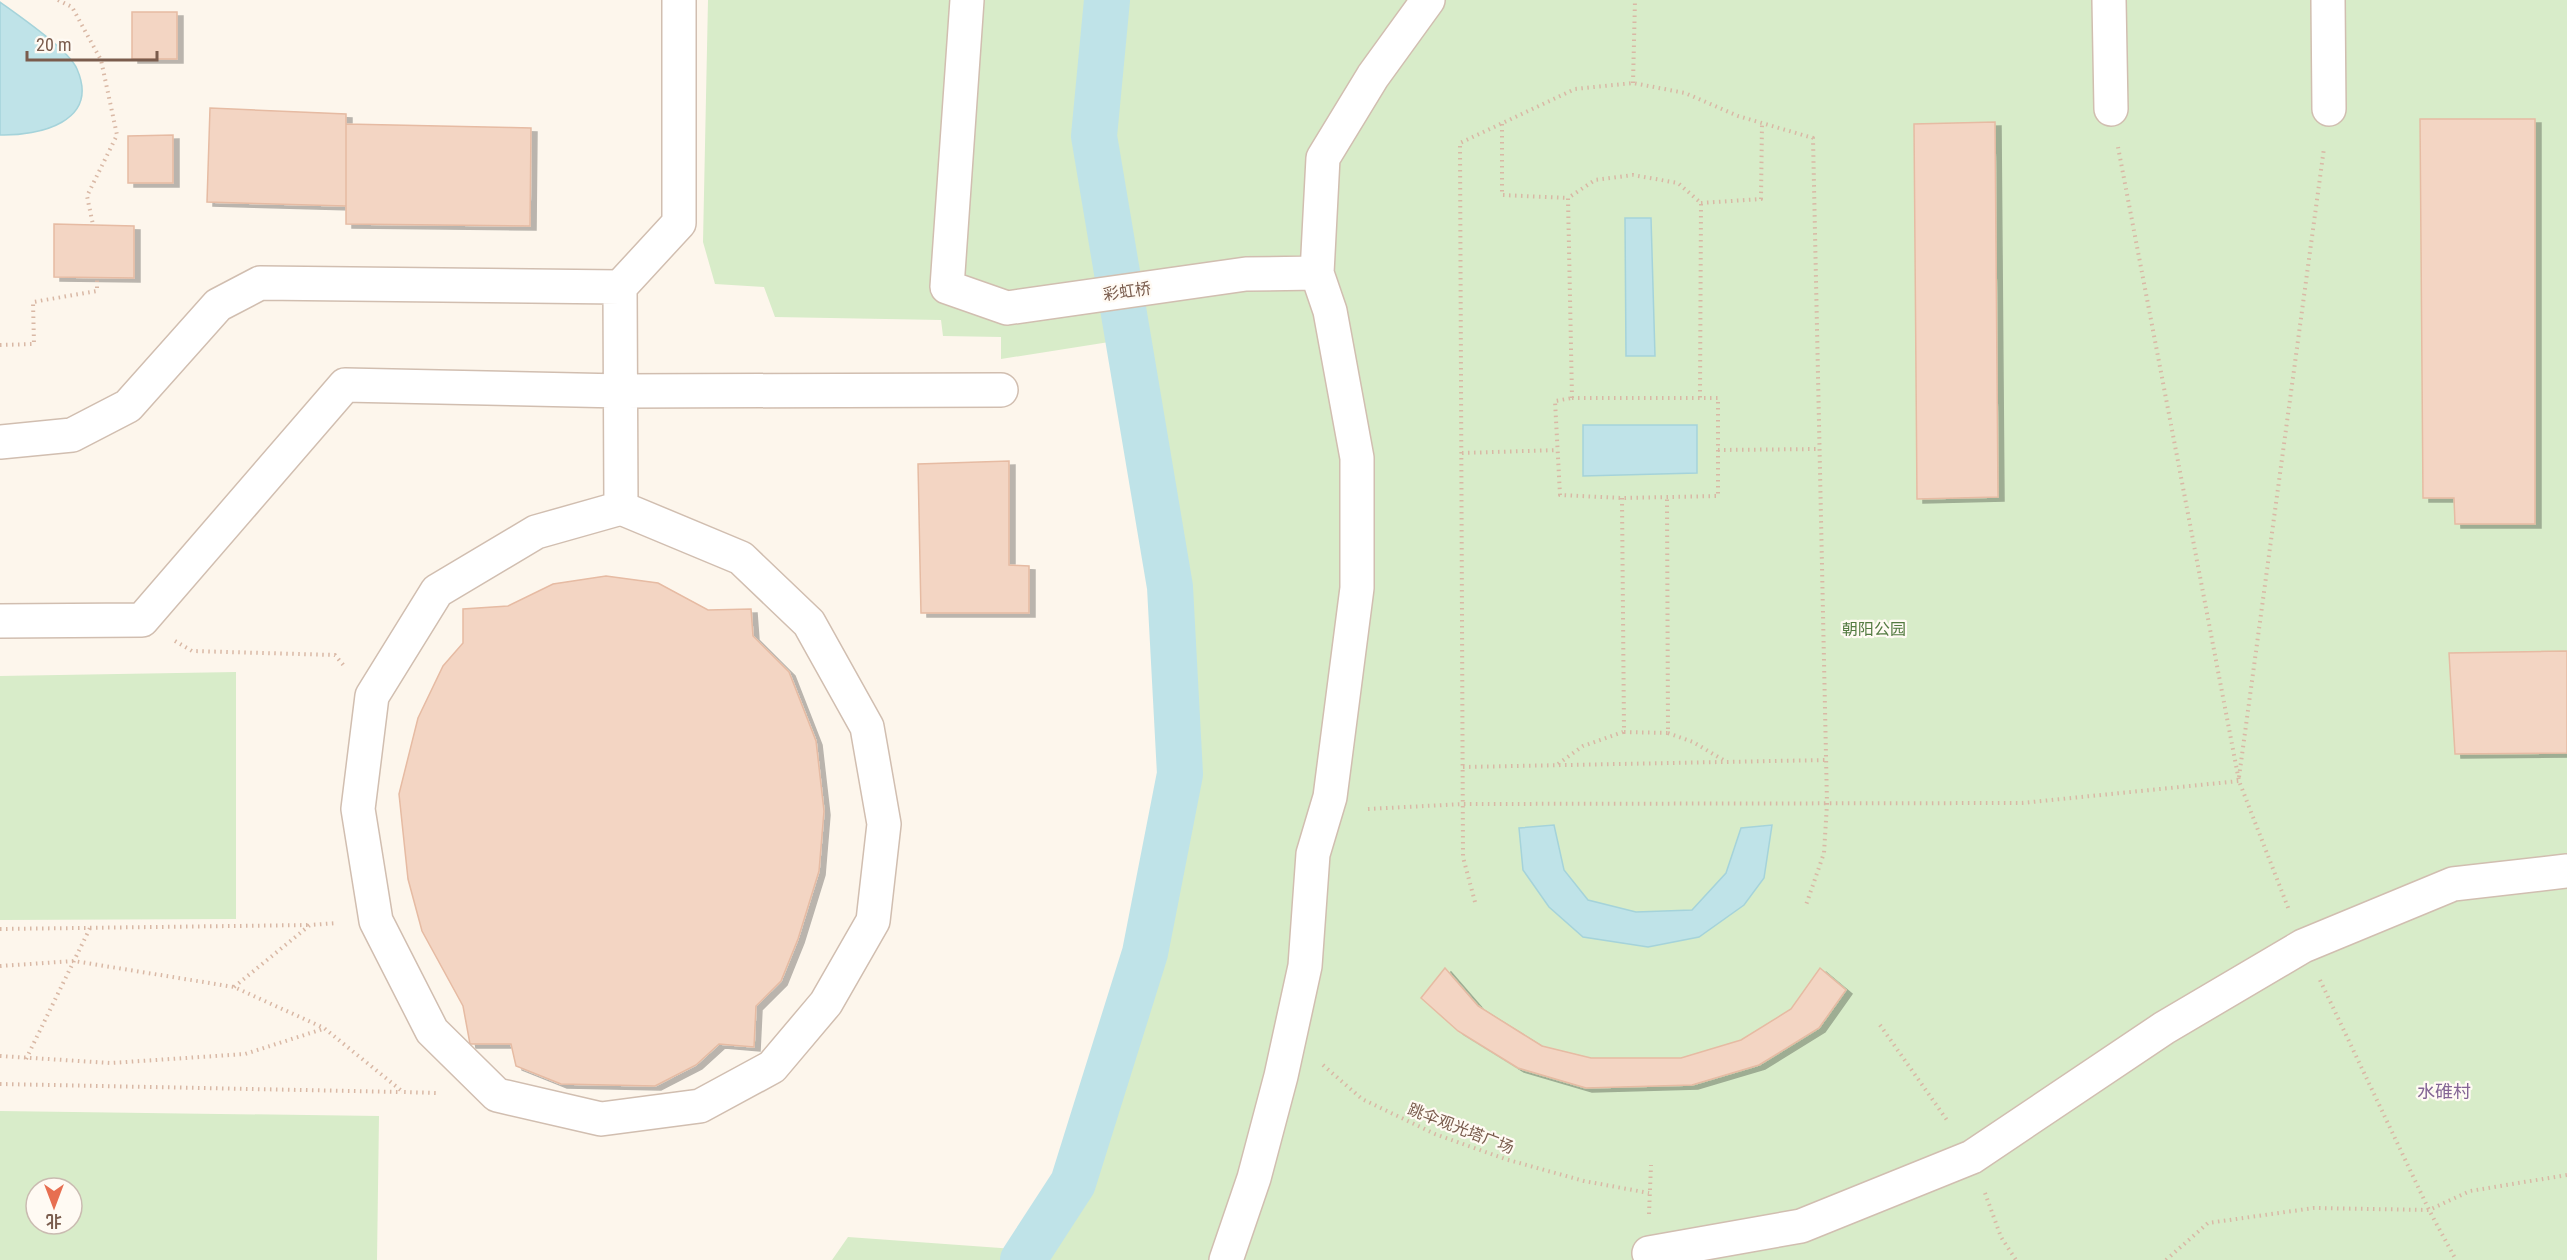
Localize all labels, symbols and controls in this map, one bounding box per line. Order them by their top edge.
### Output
scale bar [27,24,158,62]
text: 20 m [36,34,71,55]
street label: 彩虹桥 [1102,279,1152,304]
park label: 朝阳公园 [1842,620,1906,639]
district label: 水碓村 [2417,1081,2471,1102]
street label: 跳伞观光塔广场 [1405,1100,1517,1157]
north arrow [24,1176,84,1236]
text: 北 [46,1211,62,1230]

